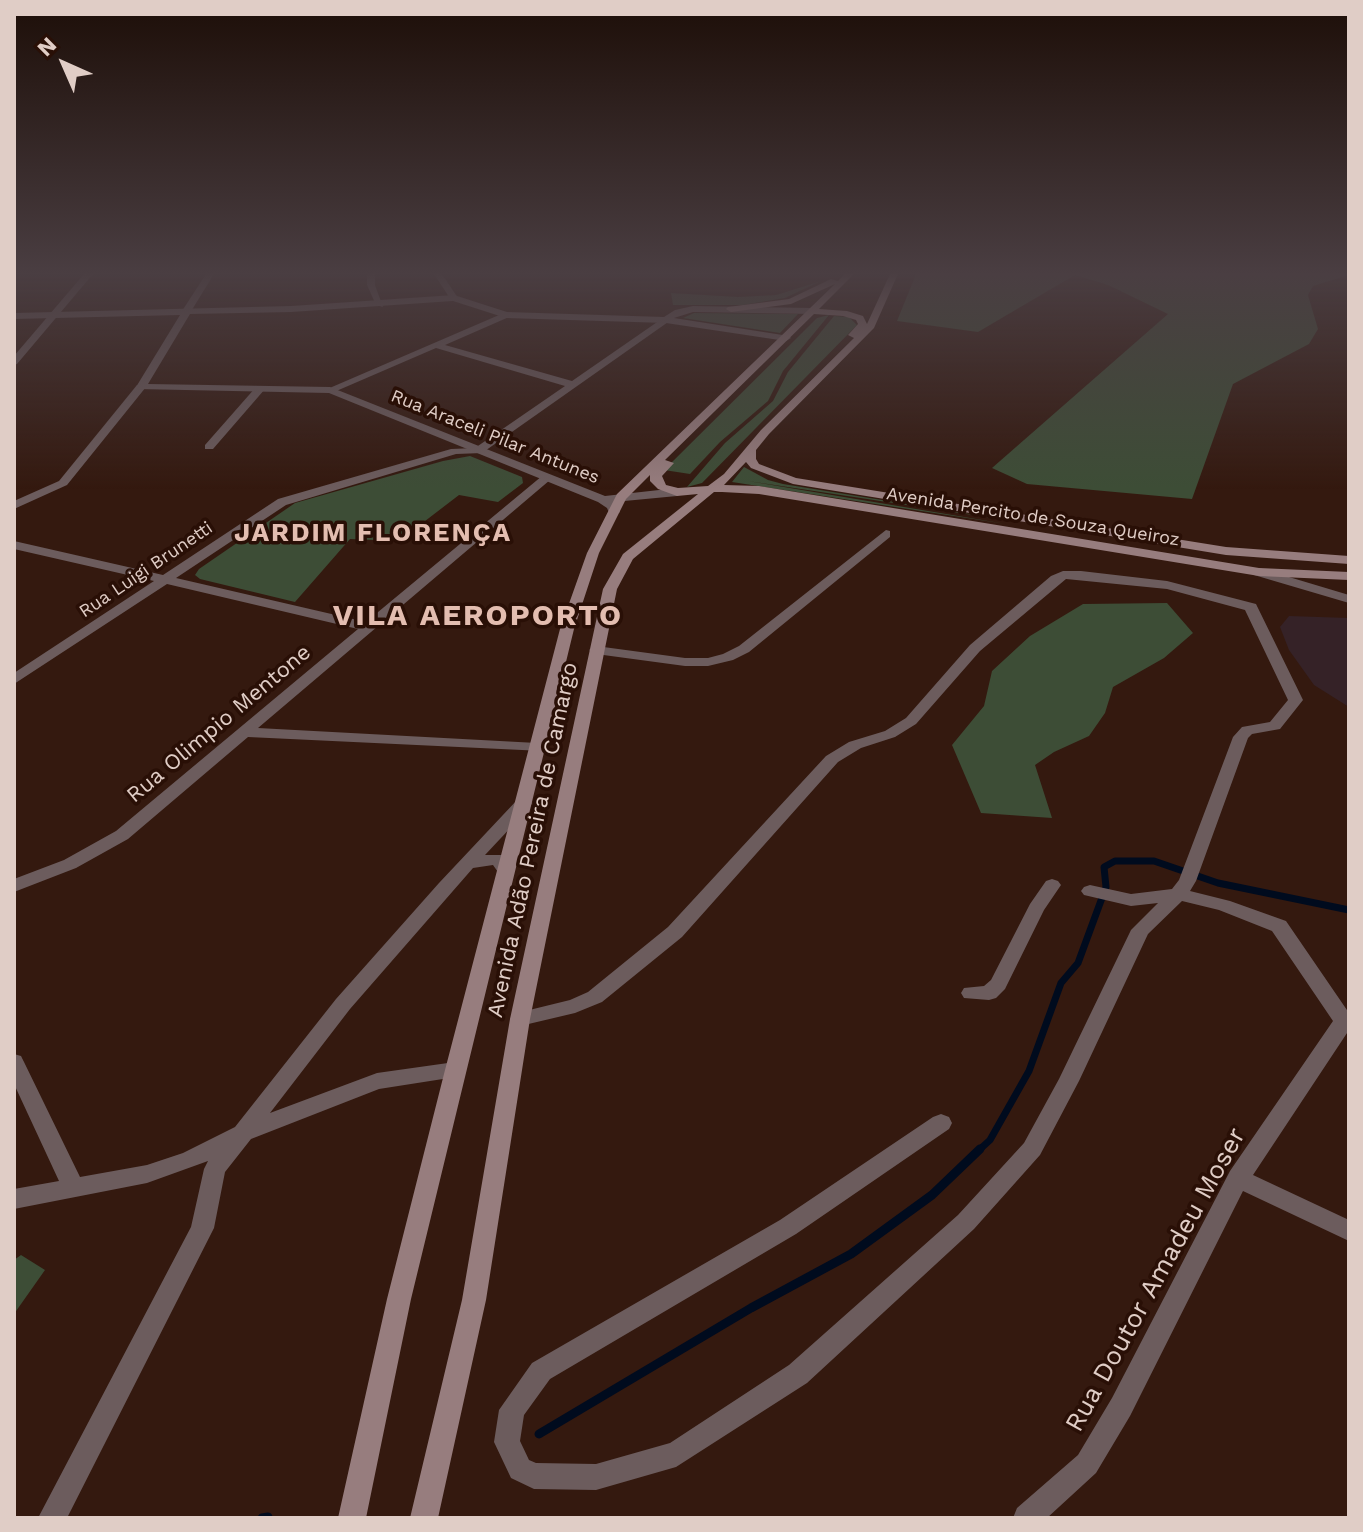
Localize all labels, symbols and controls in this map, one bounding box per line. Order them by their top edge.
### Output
north arrow [24,24,104,104]
text: N [32,32,61,61]
street label: Rua Araceli Pilar Antunes [388,385,602,489]
street label: Avenida Percito de Souza Queiroz [885,483,1181,551]
street label: Rua Luigi Brunetti [75,517,217,623]
district label: JARDIM FLORENÇA [234,517,512,549]
district label: VILA AEROPORTO [333,598,623,634]
street label: Rua Olimpio Mentone [122,639,316,809]
street label: Avenida Adão Pereira de Camargo [482,660,584,1020]
street label: Rua Doutor Amadeu Moser [1059,1123,1253,1437]

